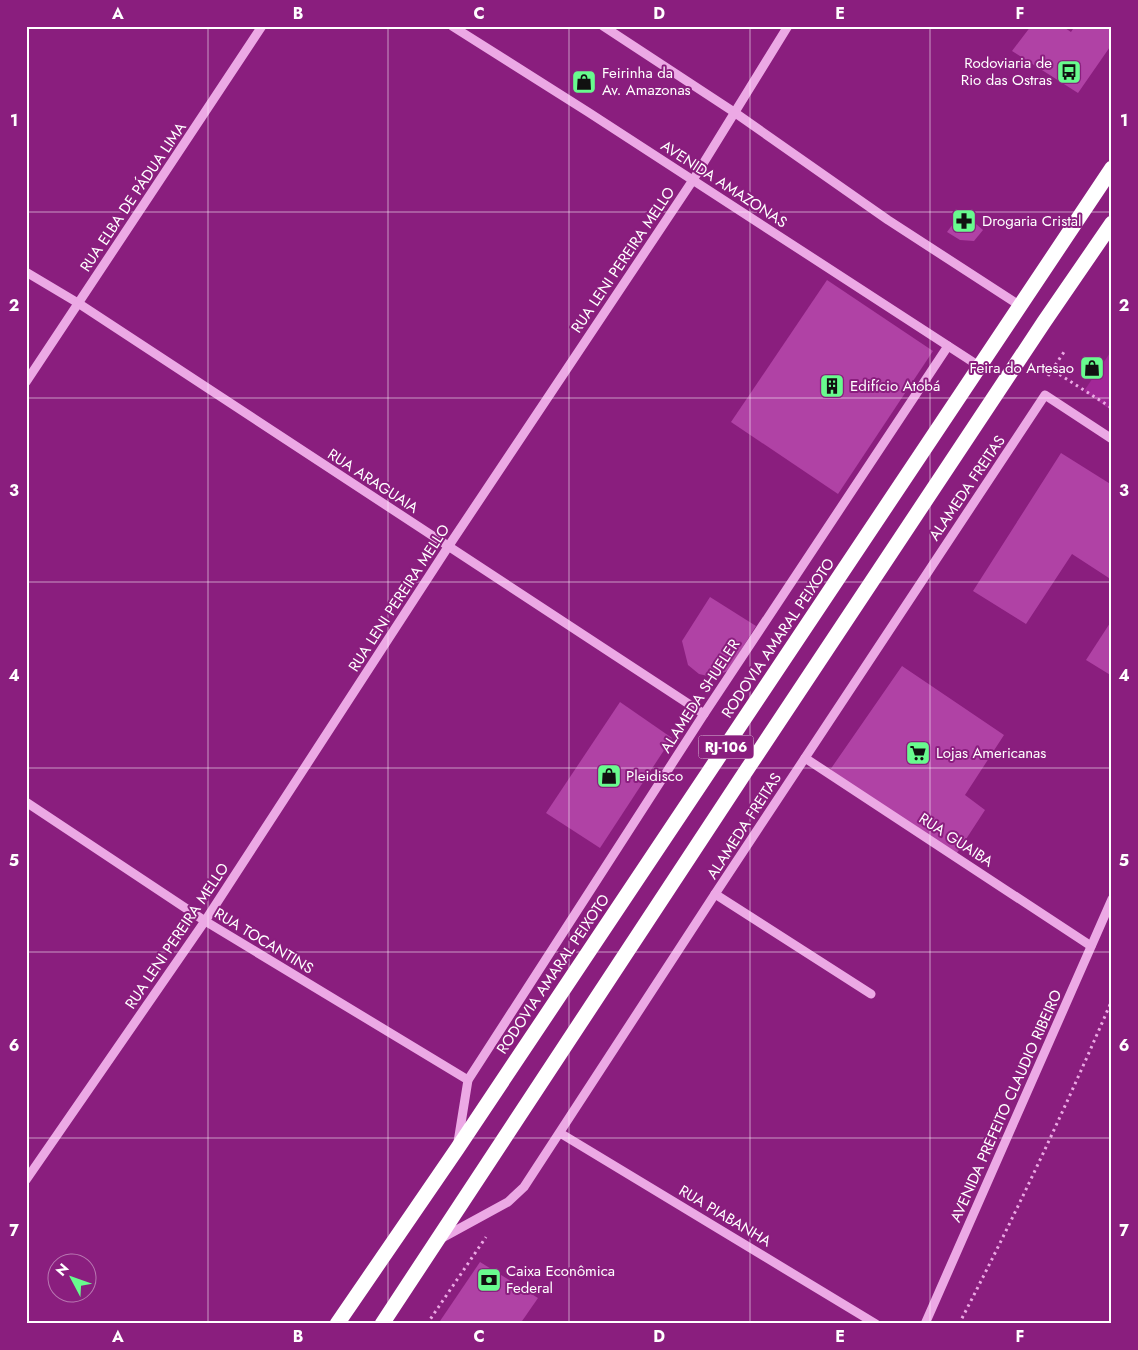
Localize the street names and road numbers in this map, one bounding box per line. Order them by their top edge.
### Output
street label: RUA ELBA DE PÁDUA LIMA [75,118,191,276]
street label: AVENIDA AMAZONAS [656,135,792,233]
street label: RUA LENI PEREIRA MELLO [566,182,680,337]
street label: ALAMEDA FREITAS [923,431,1011,545]
street label: RUA ARAGUAIA [323,443,423,519]
street label: RUA LENI PEREIRA MELLO [343,520,455,676]
street label: RODOVIA AMARAL PEIXOTO [716,554,840,722]
street label: ALAMEDA SHUELER [655,634,745,757]
road number: RJ-106 [698,736,754,759]
street label: ALAMEDA FREITAS [701,768,787,884]
street label: RUA GUAIBA [914,808,998,872]
street label: RUA LENI PEREIRA MELLO [120,858,234,1013]
street label: RODOVIA AMARAL PEIXOTO [491,890,615,1058]
street label: RUA TOCANTINS [210,903,318,979]
street label: AVENIDA PREFEITO CLAUDIO RIBEIRO [945,986,1067,1226]
street label: RUA PIABANHA [675,1180,775,1252]

